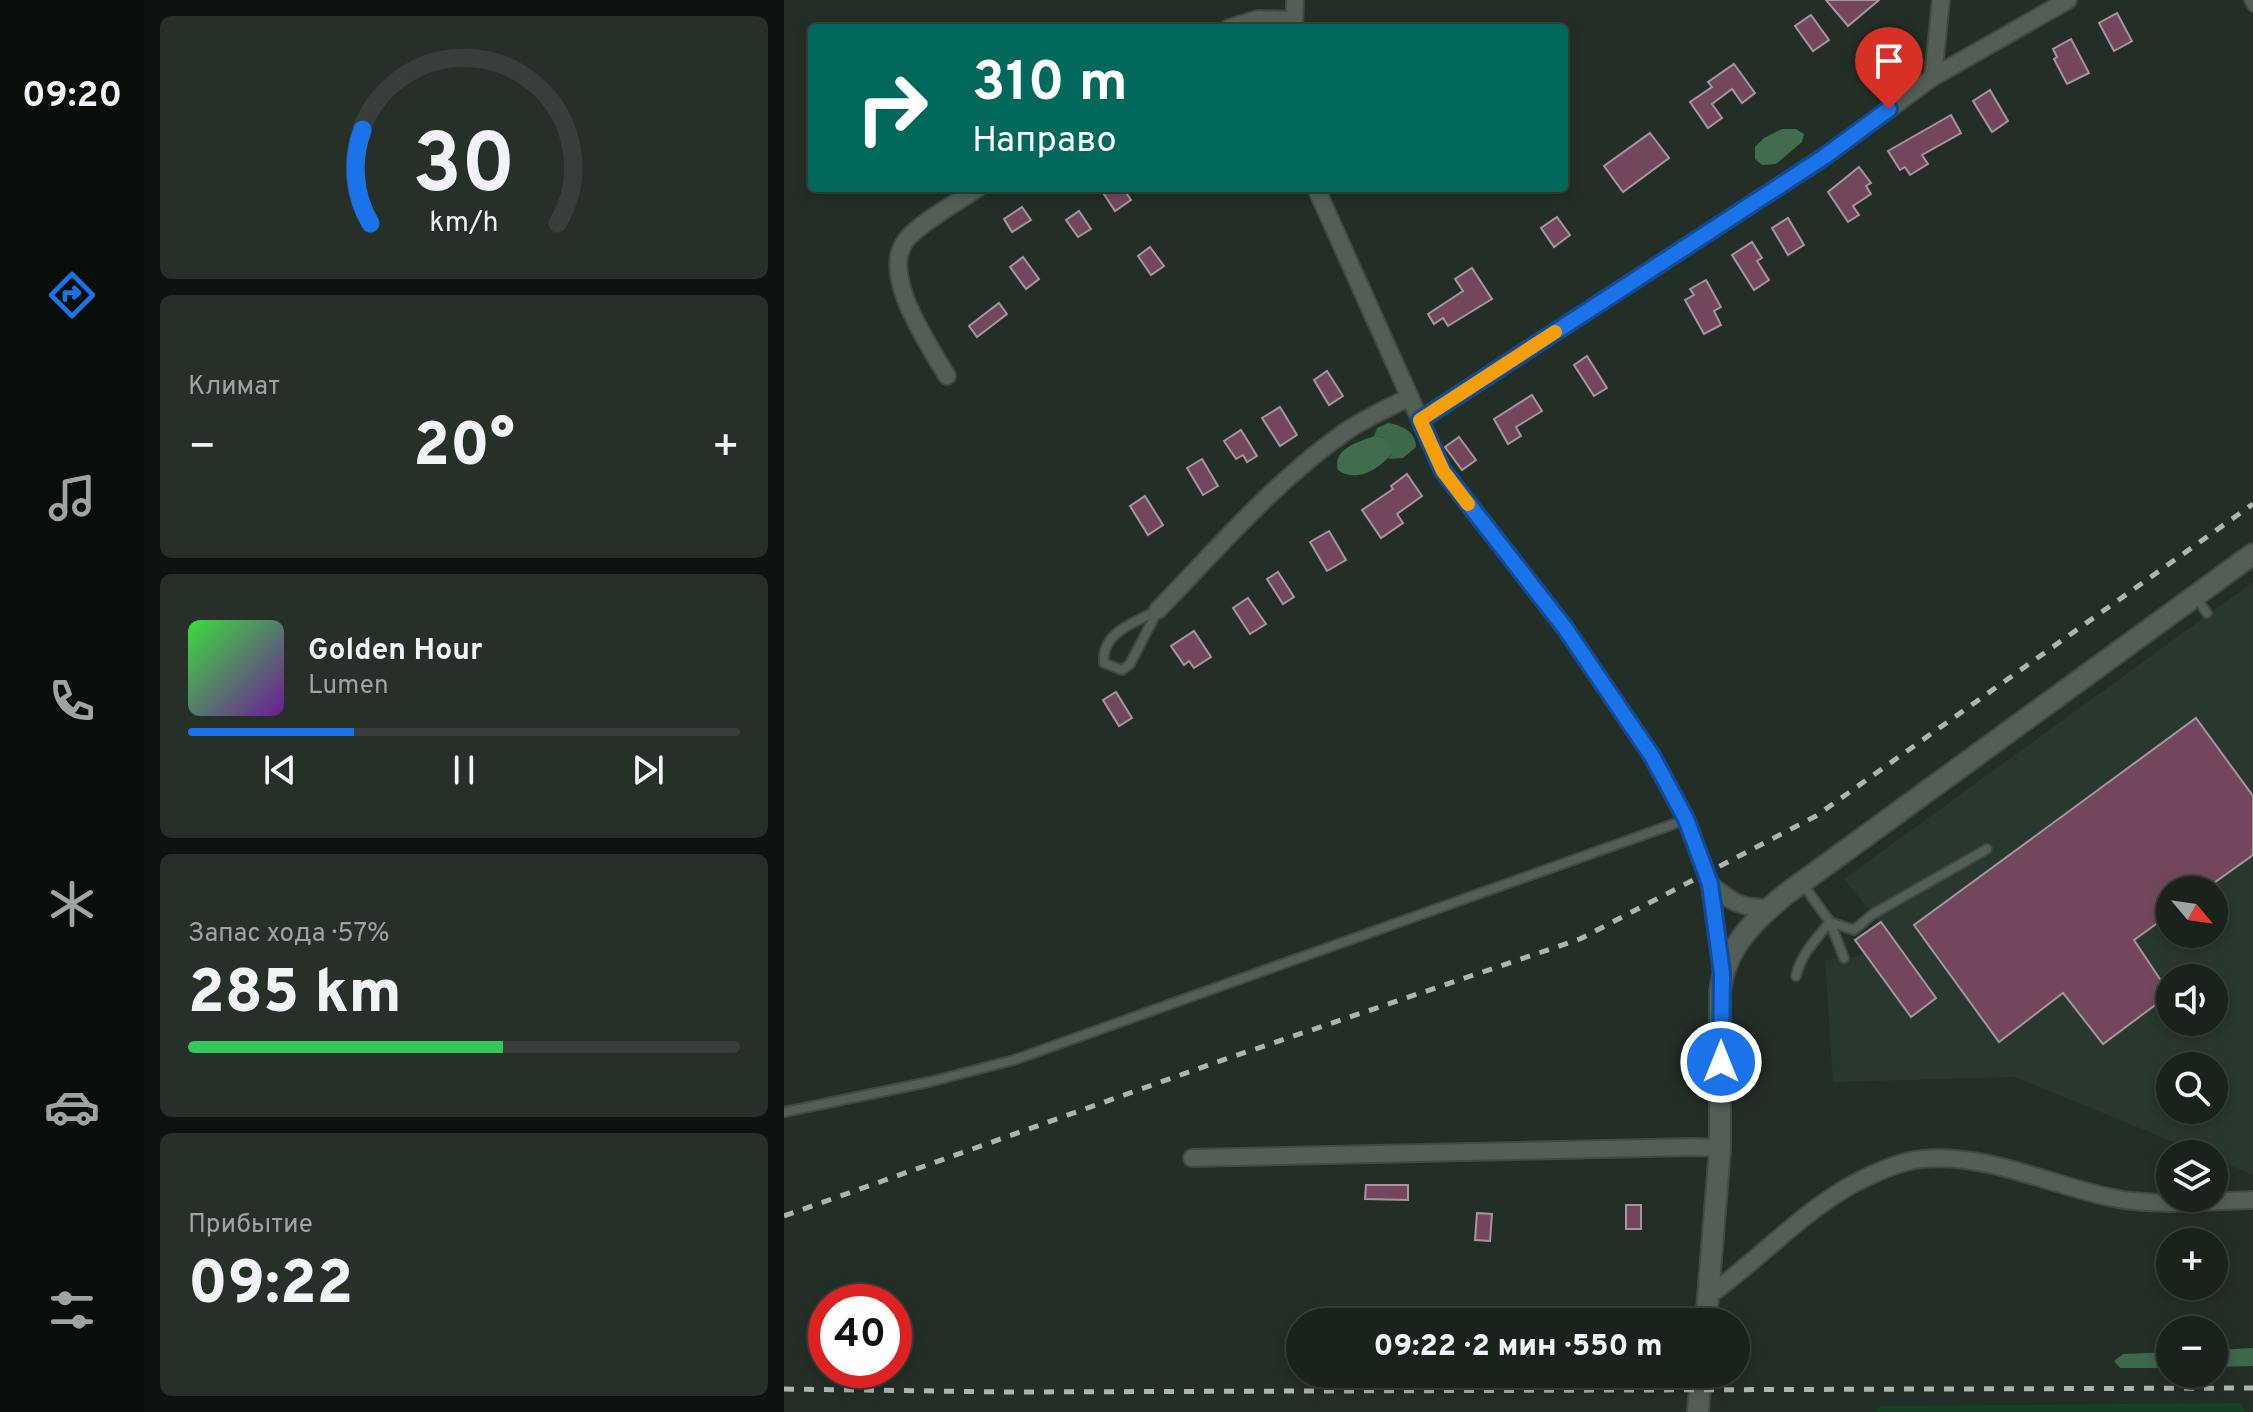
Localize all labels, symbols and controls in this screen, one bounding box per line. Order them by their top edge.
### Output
pin [1855,27,1923,109]
icon: arrive [1867,39,1911,83]
text: 310 m [972,50,1128,120]
icon: right [840,56,944,160]
text: 09:20 [22,74,122,120]
text: 30 [412,116,516,221]
text: Направо [972,119,1117,165]
text: km/h [429,206,499,242]
icon: directions [44,267,100,323]
text: Климат [188,371,280,404]
text: 20° [413,411,515,487]
text: − [188,421,216,477]
text: + [712,421,740,477]
icon: music [44,470,100,526]
text: Golden Hour [308,633,482,670]
text: Lumen [308,670,389,703]
icon: phone [44,673,100,729]
icon: previous [258,748,302,792]
icon: pause [442,748,486,792]
icon: next [626,748,670,792]
icon: climate [44,876,100,932]
north arrow [2156,876,2228,948]
map controls [2156,876,2228,1388]
text: Запас хода · 57% [188,918,390,951]
text: 285 km [188,958,402,1034]
button: sound [2156,964,2228,1036]
position arrow [1679,1020,1763,1104]
button: search [2156,1052,2228,1124]
icon: car [44,1079,100,1135]
button: layers [2156,1140,2228,1212]
text: Прибытие [188,1209,313,1242]
button: + [2156,1228,2228,1300]
text: 09:22 [188,1249,353,1325]
icon: filters [44,1282,100,1338]
speed limit sign: 40 [808,1284,912,1388]
button: − [2156,1316,2228,1388]
text: 09:22 · 2 мин · 550 m [1374,1329,1662,1366]

